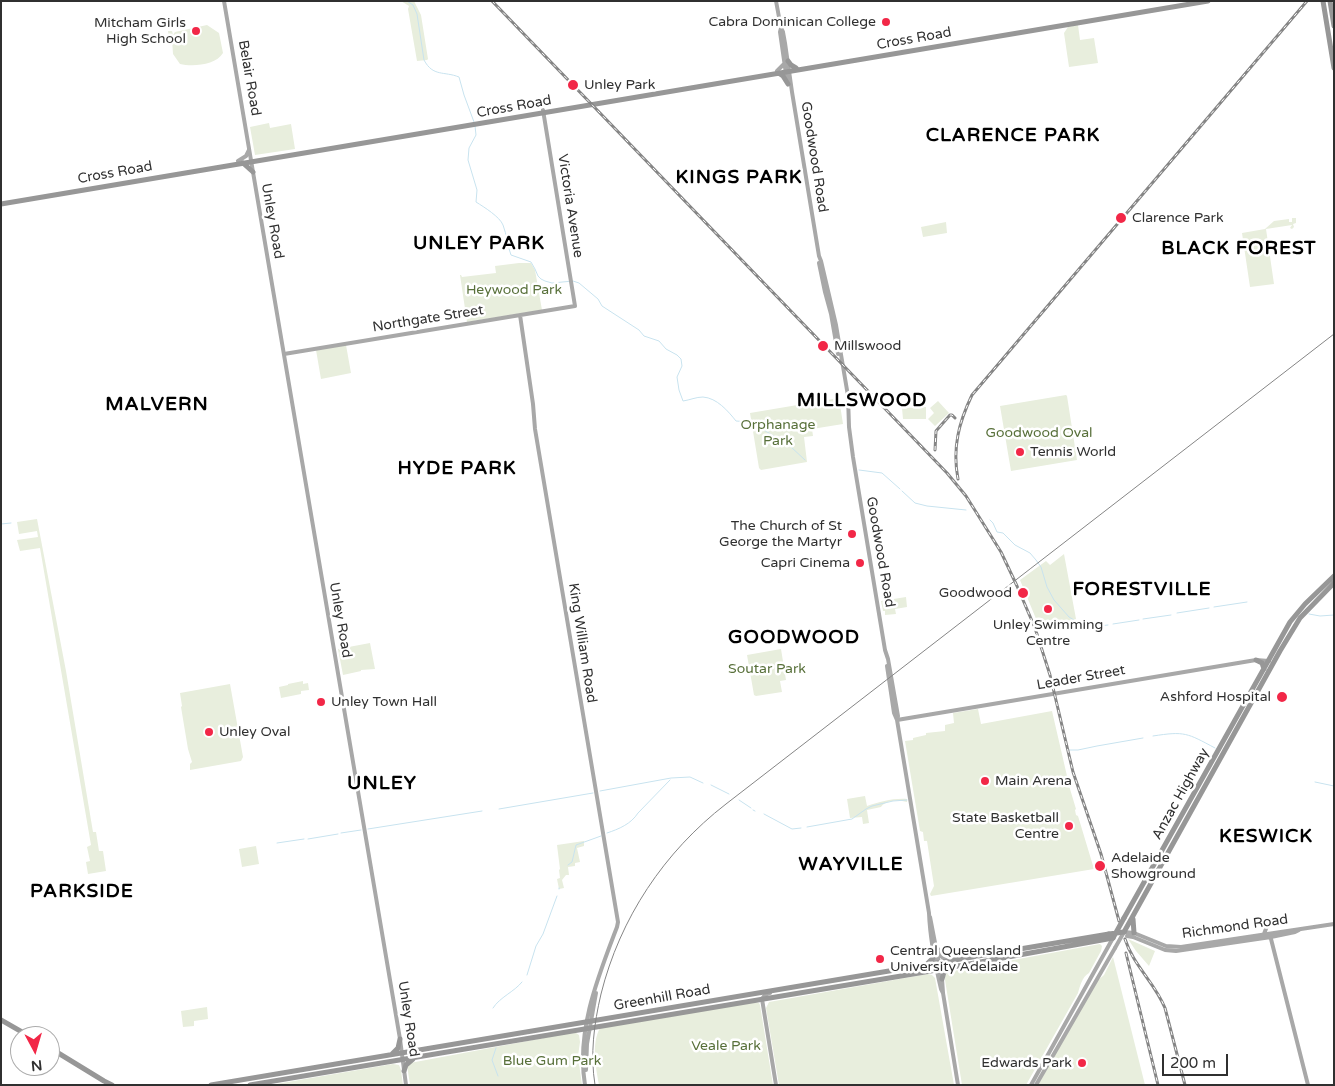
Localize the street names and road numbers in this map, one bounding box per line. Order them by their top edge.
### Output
street label: Cross Road [875,24,953,54]
street label: Belair Road [234,39,264,117]
street label: Cross Road [475,92,553,122]
street label: Goodwood Road [797,100,831,214]
street label: Victoria Avenue [554,153,586,259]
street label: Cross Road [76,158,154,188]
street label: Unley Road [257,182,287,260]
street label: Northgate Street [371,302,485,336]
street label: Goodwood Road [862,495,898,609]
street label: Unley Road [325,581,355,659]
street label: King William Road [564,582,600,704]
street label: Leader Street [1035,662,1127,694]
street label: Anzac Highway [1149,745,1213,843]
street label: Richmond Road [1181,911,1289,943]
street label: Unley Road [394,980,422,1058]
street label: Greenhill Road [612,981,712,1015]

